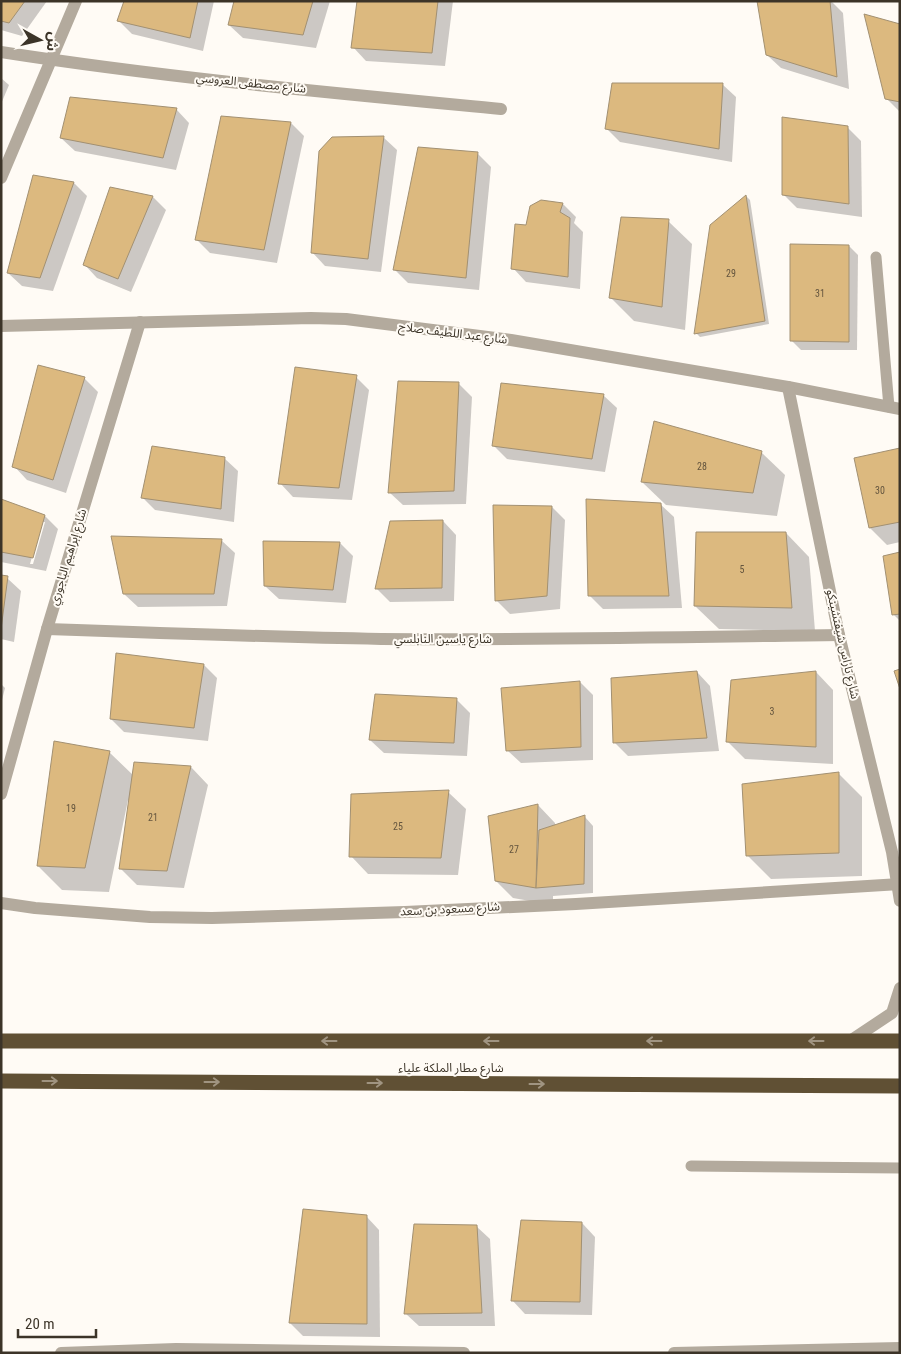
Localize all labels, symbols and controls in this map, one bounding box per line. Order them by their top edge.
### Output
north arrow [15,15,65,65]
text: ش [44,31,62,52]
street label: شارع مصطفى العروسي [195,70,307,99]
house number: 29 [726,268,736,279]
house number: 31 [815,288,825,299]
street label: شارع عبد اللطيف صلاح [397,319,508,349]
house number: 28 [697,461,707,472]
house number: 30 [875,485,885,496]
street label: شارع إبراهيم الباجوري [47,507,92,608]
house number: 5 [740,564,745,575]
street label: شارع تاراس شيفتشينكو [822,588,862,701]
street label: شارع ياسين النابلسي [394,632,492,649]
house number: 3 [770,706,775,717]
house number: 19 [66,803,76,814]
house number: 21 [148,812,158,823]
house number: 25 [393,821,403,832]
house number: 27 [509,844,519,855]
street label: شارع مسعود بن سعد [400,899,500,921]
one-way arrow [321,1036,337,1046]
one-way arrow [483,1036,500,1046]
one-way arrow [646,1036,662,1046]
one-way arrow [808,1036,824,1046]
street label: شارع مطار الملكة علياء [398,1061,504,1077]
one-way arrow [42,1076,58,1086]
one-way arrow [204,1077,220,1087]
one-way arrow [366,1078,383,1088]
one-way arrow [529,1079,545,1089]
scale bar [18,1306,95,1338]
text: 20 m [25,1315,55,1333]

